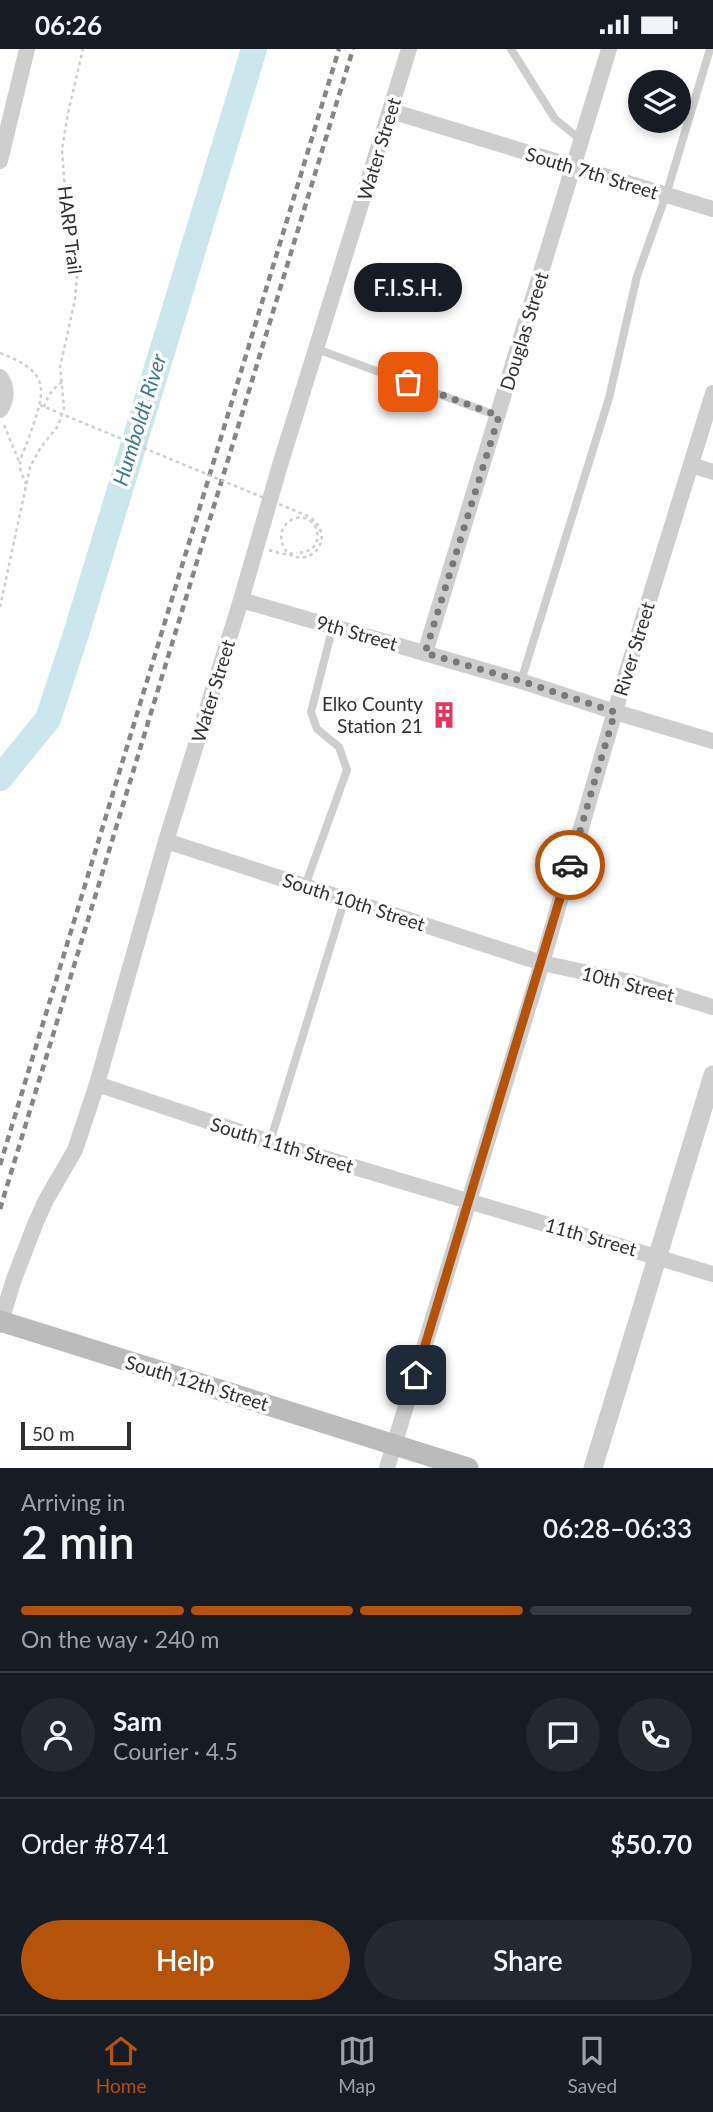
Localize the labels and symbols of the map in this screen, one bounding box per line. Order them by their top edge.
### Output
street label: Water Street [352,95,405,203]
street label: South 7th Street [523,141,661,204]
street label: HARP Trail [54,184,87,275]
callout: F.I.S.H. [354,263,462,312]
street label: Douglas Street [495,269,552,393]
water label: Humboldt River [107,350,171,489]
pin [378,352,438,412]
street label: River Street [608,599,659,699]
street label: 9th Street [314,610,401,655]
street label: Water Street [186,637,239,745]
place label: Elko County Station 21 [322,692,423,737]
building icon: Elko County Station 21 [429,700,459,730]
courier [535,830,605,900]
street label: South 10th Street [280,868,428,935]
street label: 10th Street [580,961,677,1006]
street label: South 11th Street [208,1112,357,1177]
street label: 11th Street [543,1212,640,1261]
pin [386,1345,446,1405]
street label: South 12th Street [123,1350,272,1415]
scale bar [21,1419,131,1451]

